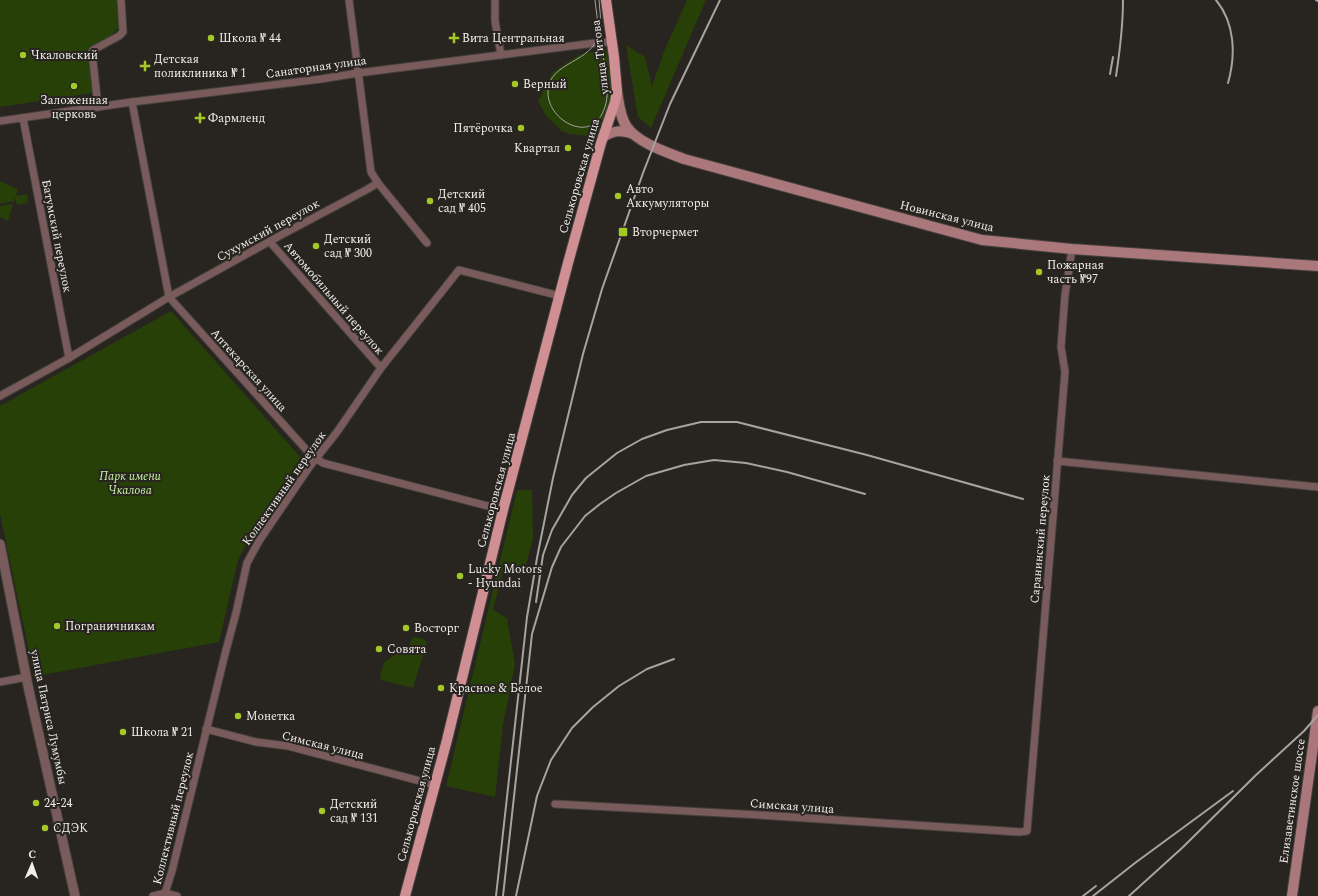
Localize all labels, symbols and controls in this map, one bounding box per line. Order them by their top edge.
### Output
street label: улица Титова [586,18,615,96]
place label: Школа № 44 [219,29,281,48]
place label: Вита Центральная [462,29,565,48]
marker: Школа № 44 [206,33,216,43]
marker: Вита Центральная [449,33,459,43]
place label: Чкаловский [31,46,98,65]
marker: Чкаловский [18,50,28,60]
place label: Детская поликлиника № 1 [154,50,246,83]
street label: Санаторная улица [264,51,368,84]
marker: Детская поликлиника № 1 [139,60,151,72]
place label: Верный [523,75,567,94]
marker: Верный [510,79,520,89]
marker: Заложенная церковь [69,81,79,91]
place label: Заложенная церковь [40,91,108,124]
place label: Фармленд [208,109,265,128]
marker: Фармленд [195,113,205,123]
street label: Селькоровская улица [554,116,605,236]
place label: Пятёрочка [453,119,513,138]
marker: Пятёрочка [516,123,526,133]
place label: Квартал [514,139,560,158]
marker: Квартал [563,143,573,153]
street label: Батумский переулок [36,178,77,295]
place label: Авто Аккумуляторы [626,180,709,213]
place label: Детский сад № 405 [438,185,486,218]
marker: Авто Аккумуляторы [613,191,623,201]
street label: Сухумский переулок [213,194,324,267]
marker: Детский сад № 405 [425,196,435,206]
street label: Новинская улица [898,196,996,237]
place label: Вторчермет [632,223,698,242]
marker: Вторчермет [617,226,629,238]
place label: Детский сад № 300 [324,230,372,263]
street label: Автомобильный переулок [279,237,389,360]
marker: Детский сад № 300 [311,241,321,251]
place label: Пожарная часть №97 [1047,256,1104,289]
marker: Пожарная часть №97 [1034,267,1044,277]
street label: Аптекарская улица [206,324,292,416]
street label: Коллективный переулок [238,427,331,550]
street label: Селькоровская улица [472,430,521,550]
park label: Парк имени Чкалова [99,467,162,500]
street label: Саранинский переулок [1025,473,1056,604]
place label: Lucky Motors - Hyundai [468,560,542,593]
marker: Lucky Motors - Hyundai [455,571,465,581]
place label: Пограничникам [65,617,155,636]
place label: Восторг [414,619,459,638]
marker: Пограничникам [52,621,62,631]
marker: Восторг [401,623,411,633]
place label: Совята [387,640,427,659]
marker: Совята [374,644,384,654]
street label: улица Патриса Лумумбы [25,647,72,786]
place label: Красное & Белое [449,679,543,698]
marker: Красное & Белое [436,683,446,693]
place label: Монетка [246,707,295,726]
marker: Монетка [233,711,243,721]
place label: Школа № 21 [131,723,193,742]
street label: Симская улица [280,726,366,765]
marker: Школа № 21 [118,727,128,737]
street label: Елизаветинское шоссе [1274,737,1311,865]
street label: Селькоровская улица [392,744,441,864]
street label: Коллективный переулок [148,749,199,887]
place label: 24-24 [44,794,73,813]
street label: Симская улица [749,794,835,819]
place label: Детский сад № 131 [330,795,378,828]
marker: 24-24 [31,798,41,808]
marker: Детский сад № 131 [317,806,327,816]
place label: СДЭК [53,819,88,838]
marker: СДЭК [40,823,50,833]
north arrow [12,844,52,884]
text: С [28,846,37,863]

